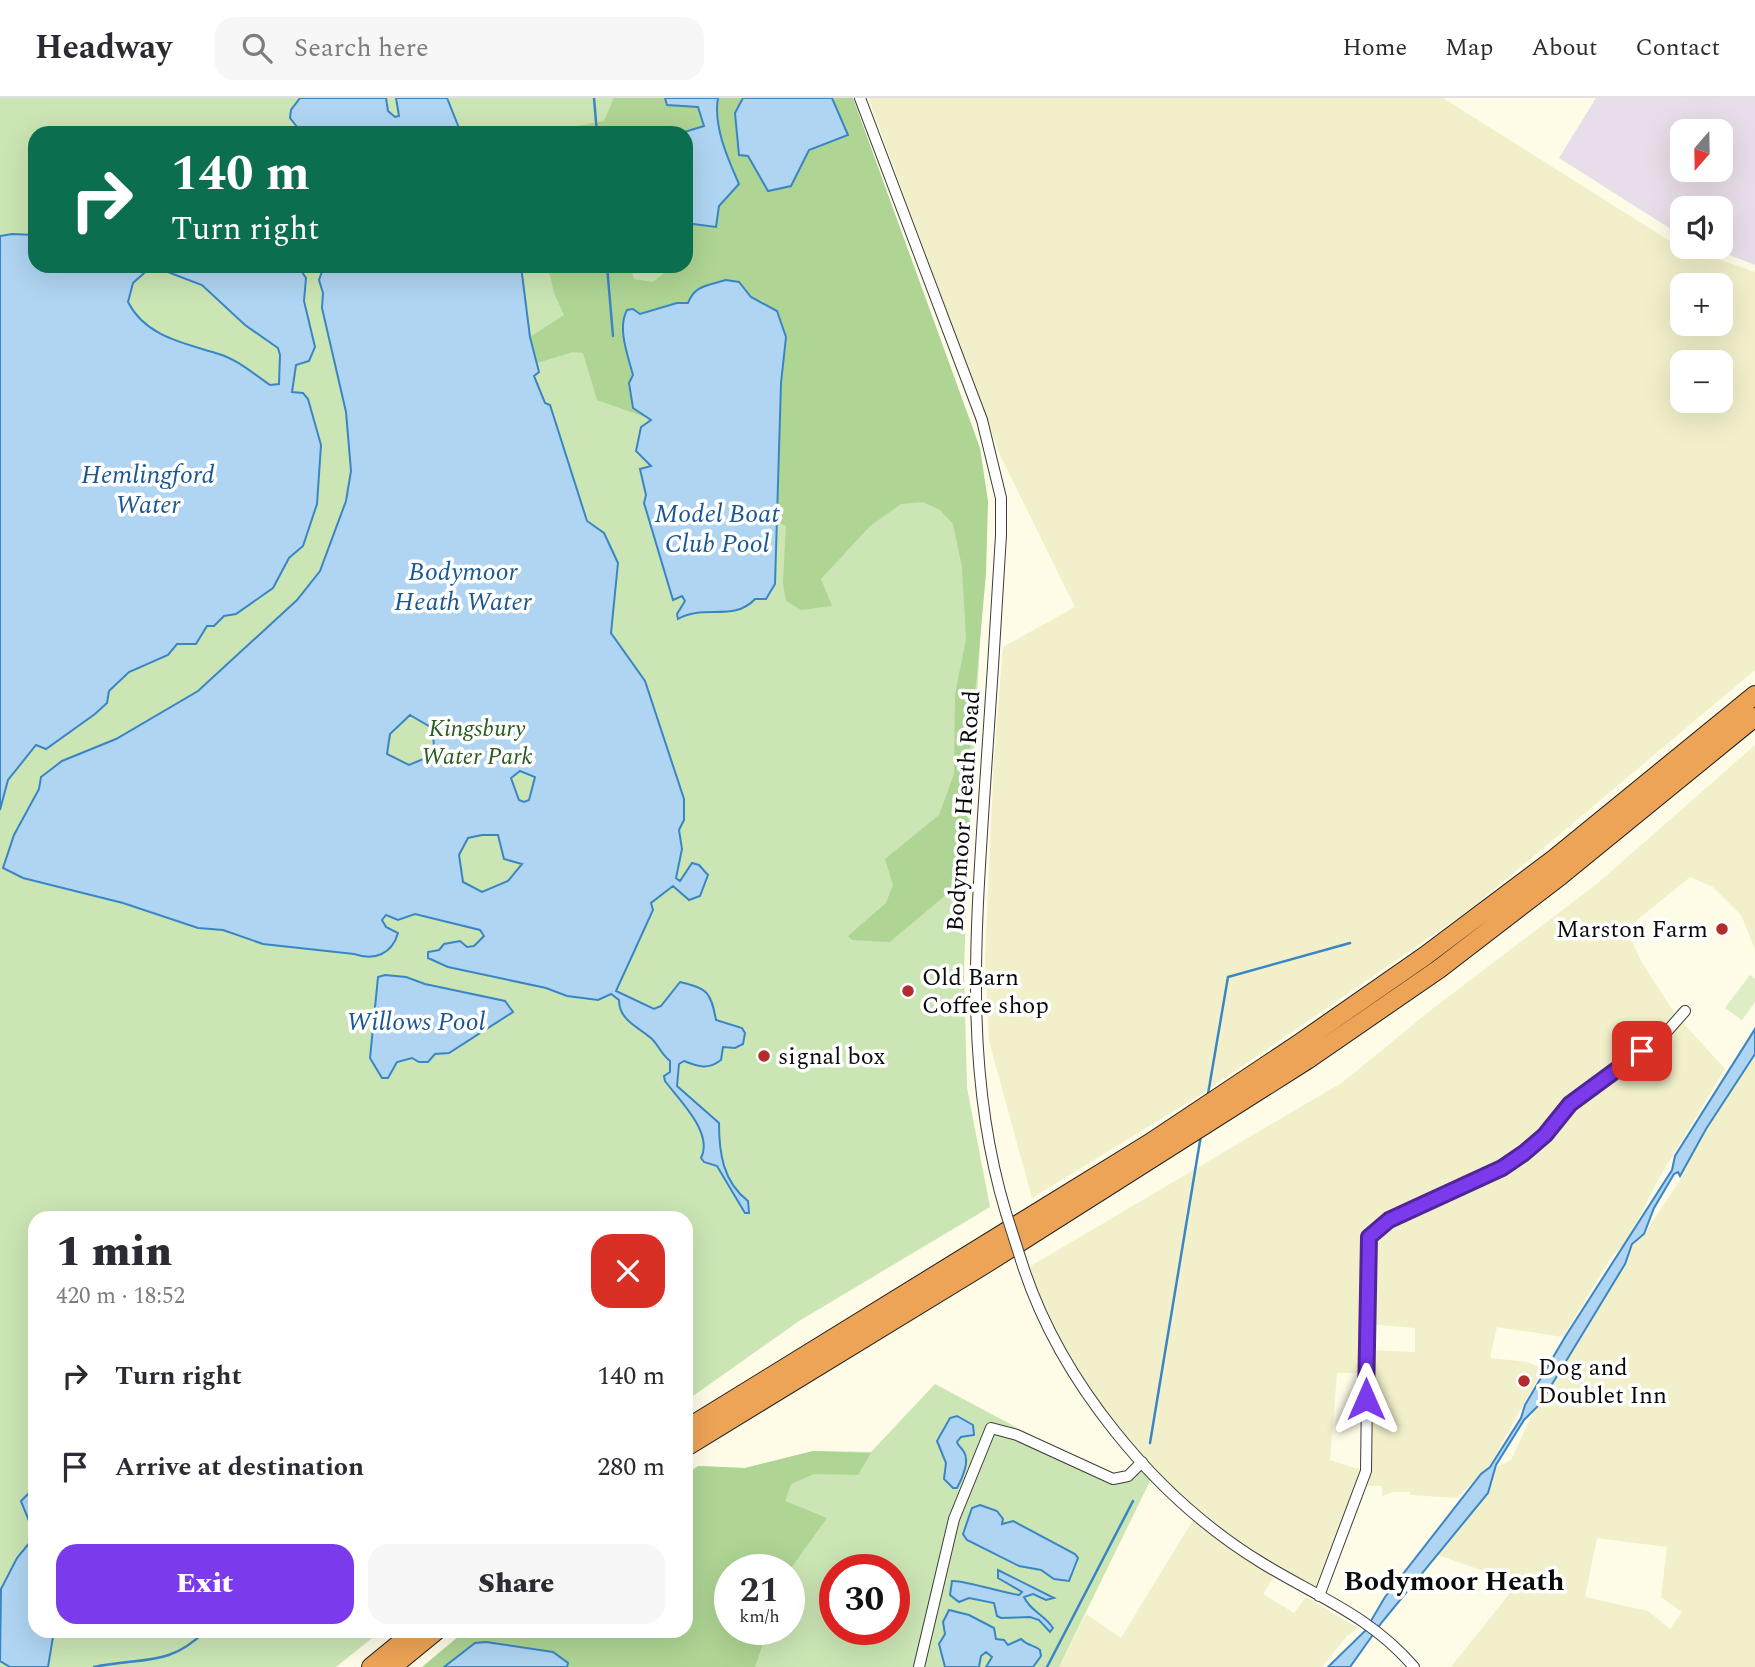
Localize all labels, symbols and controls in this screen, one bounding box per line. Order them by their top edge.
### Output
search box [214,17,704,80]
text: Headway [35,23,172,73]
text: Search here [294,28,429,68]
icon: search [238,29,276,67]
text: Home [1342,30,1407,66]
text: Map [1445,30,1493,66]
text: About [1531,30,1597,66]
text: Contact [1635,30,1720,66]
north arrow [1670,119,1732,182]
map controls [1670,119,1733,413]
text: 140 m [171,137,310,212]
icon: right [56,154,147,245]
button: sound [1670,196,1733,259]
text: Turn right [171,205,319,254]
button: + [1670,273,1733,336]
button: − [1670,350,1733,413]
water label: Hemlingford Water [81,455,215,525]
water label: Model Boat Club Pool [655,494,780,564]
water label: Bodymoor Heath Water [394,552,533,622]
street label: Bodymoor Heath Road [938,689,990,933]
park label: Kingsbury Water Park [421,711,533,775]
place label: Marston Farm [1556,912,1708,948]
marker: Marston Farm [1714,921,1730,937]
place label: Old Barn Coffee shop [922,960,1049,1024]
marker: Old Barn Coffee shop [900,983,916,999]
water label: Willows Pool [347,1002,486,1042]
pin [1612,1021,1672,1081]
icon: arrive [1623,1032,1661,1070]
place label: signal box [778,1039,886,1075]
marker: signal box [756,1048,772,1064]
text: 1 min [56,1221,172,1284]
button: close [591,1234,665,1308]
text: 420 m · 18:52 [56,1279,185,1314]
place label: Dog and Doublet Inn [1538,1350,1667,1414]
text: Turn right [115,1356,242,1396]
text: 140 m [597,1356,665,1396]
icon: right [56,1357,94,1395]
position arrow [1329,1362,1403,1436]
marker: Dog and Doublet Inn [1516,1373,1532,1389]
text: Arrive at destination [115,1447,364,1487]
text: 280 m [597,1447,665,1487]
icon: arrive [56,1448,94,1486]
button: Exit [56,1544,354,1624]
button: Share [368,1544,665,1624]
speed limit sign: 30 [819,1554,910,1645]
district label: Bodymoor Heath [1344,1560,1564,1603]
text: 21 [740,1564,779,1617]
text: km/h [739,1603,780,1630]

